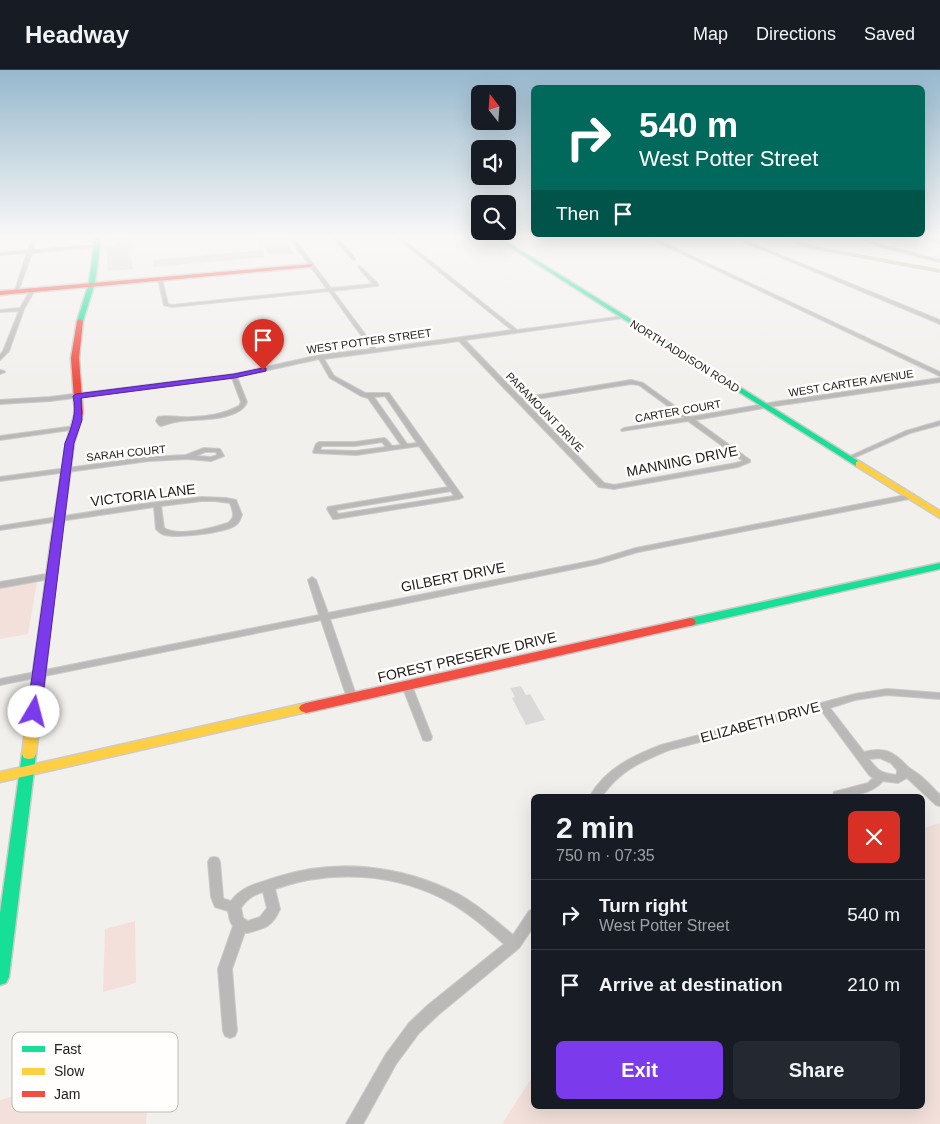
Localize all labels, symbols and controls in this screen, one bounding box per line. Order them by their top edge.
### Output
text: Headway [25,21,129,48]
text: Map [693,24,728,44]
text: Directions [756,24,836,44]
text: Saved [864,24,915,44]
north arrow [471,85,516,130]
map controls [471,85,516,240]
icon: right [556,105,621,170]
text: 540 m [639,105,738,144]
button: sound [471,140,516,185]
text: West Potter Street [639,146,818,171]
button: search [471,195,516,240]
icon: arrive [609,200,637,228]
text: Then [556,203,599,224]
street label: NORTH ADDISON ROAD [628,317,742,395]
pin [242,319,284,370]
icon: arrive [249,326,277,354]
street label: WEST POTTER STREET [306,326,432,356]
street label: WEST CARTER AVENUE [788,367,914,399]
street label: PARAMOUNT DRIVE [504,370,586,454]
street label: CARTER COURT [634,397,722,424]
street label: MANNING DRIVE [625,442,739,480]
street label: SARAH COURT [86,443,167,463]
street label: VICTORIA LANE [90,481,196,509]
street label: GILBERT DRIVE [399,559,507,595]
street label: FOREST PRESERVE DRIVE [376,629,558,685]
position arrow [7,685,59,737]
street label: ELIZABETH DRIVE [699,698,821,746]
text: 2 min [556,811,634,844]
button: close [848,811,900,863]
text: 750 m · 07:35 [556,847,655,864]
text: Turn right [599,895,687,916]
icon: right [556,901,584,929]
text: 540 m [847,904,900,925]
text: West Potter Street [599,917,729,934]
icon: arrive [556,971,584,999]
text: Arrive at destination [599,974,783,995]
text: 210 m [847,974,900,995]
legend [12,1032,178,1112]
text: Fast [54,1041,81,1057]
button: Exit [556,1041,723,1099]
button: Share [733,1041,900,1099]
text: Slow [54,1063,85,1079]
text: Jam [54,1086,80,1102]

